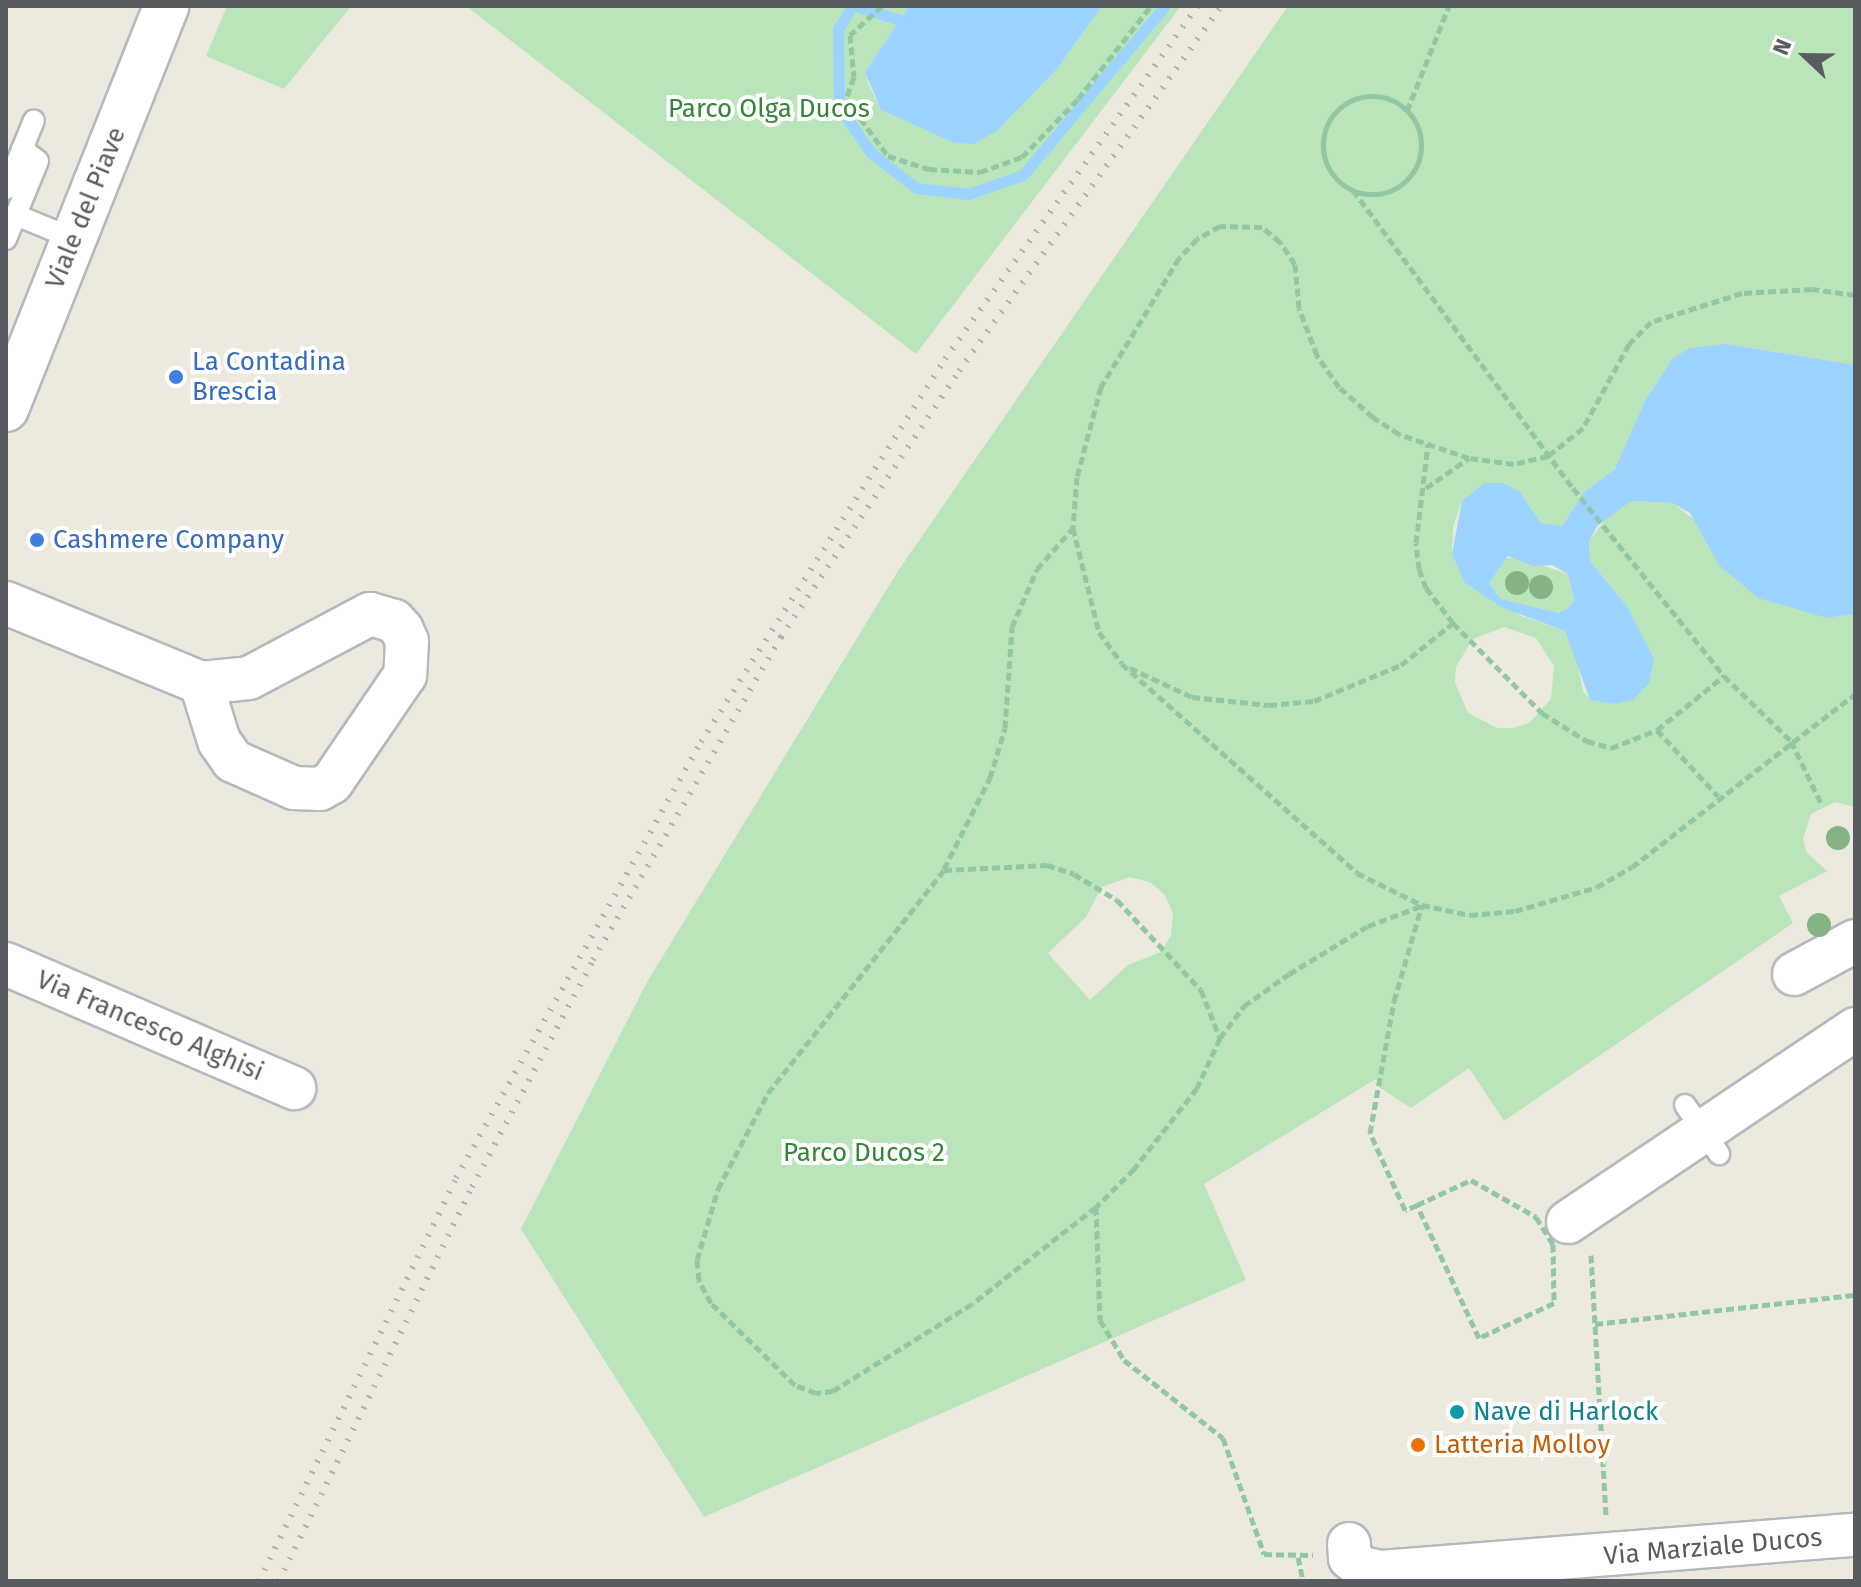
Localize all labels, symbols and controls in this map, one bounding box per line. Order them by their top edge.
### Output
north arrow [1765,16,1845,96]
text: N [1767,35,1798,59]
park label: Parco Olga Ducos [668,93,870,125]
street label: Viale del Piave [39,123,133,293]
place label: La Contadina Brescia [192,346,346,408]
marker: La Contadina Brescia [167,368,185,386]
place label: Cashmere Company [53,524,284,556]
marker: Cashmere Company [28,531,46,549]
street label: Via Francesco Alghisi [32,964,268,1088]
park label: Parco Ducos 2 [783,1137,945,1169]
place label: Nave di Harlock [1473,1396,1658,1428]
marker: Nave di Harlock [1448,1403,1466,1421]
place label: Latteria Molloy [1434,1429,1610,1461]
marker: Latteria Molloy [1409,1436,1427,1454]
street label: Via Marziale Ducos [1602,1522,1824,1572]

